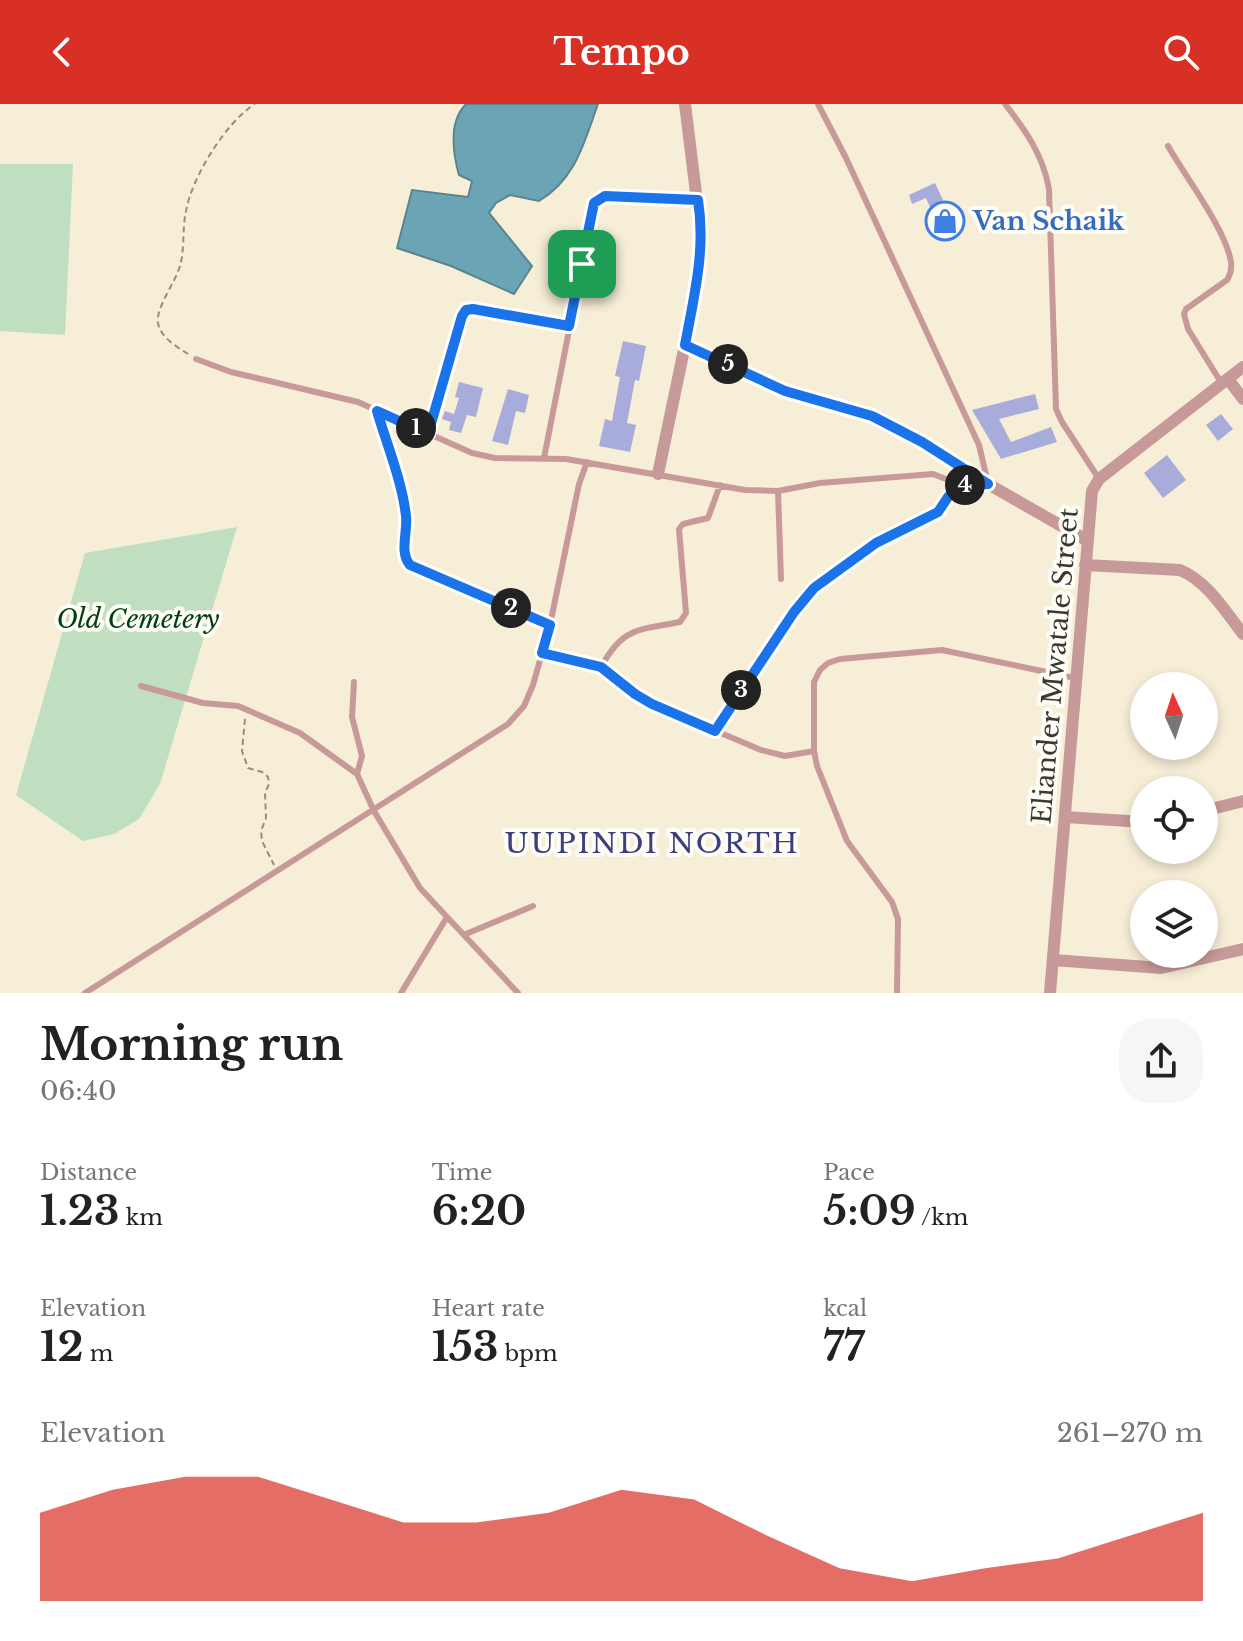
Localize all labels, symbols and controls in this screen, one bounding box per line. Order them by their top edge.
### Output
icon: back [40,30,84,74]
text: Tempo [553,30,690,75]
icon: search [1159,30,1203,74]
shop icon: Van Schaik [924,200,966,242]
place label: Van Schaik [972,205,1125,237]
pin [548,230,616,298]
icon: arrive [560,242,604,286]
pin: 5 [708,344,748,384]
text: 5 [721,350,735,377]
pin: 1 [396,408,436,448]
text: 1 [411,414,421,441]
pin: 4 [945,465,985,505]
text: 4 [958,471,972,498]
street label: Eliander Mwatale Street [1025,506,1085,825]
pin: 2 [491,588,531,628]
text: 2 [504,594,518,621]
park label: Old Cemetery [56,603,220,635]
pin: 3 [721,670,761,710]
north arrow [1130,672,1218,760]
map controls [1130,672,1218,968]
text: 3 [734,676,748,703]
button: locate [1130,776,1218,864]
district label: UUPINDI NORTH [504,826,800,861]
button: layers [1130,880,1218,968]
text: Morning run [40,1017,343,1072]
button: share [1119,1019,1203,1103]
text: 06:40 [40,1075,116,1107]
text: Distance [40,1159,137,1186]
text: Time [432,1159,492,1186]
text: Pace [823,1159,875,1186]
text: 1.23 [40,1186,119,1236]
text: 6:20 [432,1186,526,1236]
text: 5:09 [823,1186,916,1236]
text: km [119,1204,163,1231]
text: /km [916,1204,968,1231]
text: Elevation [40,1295,146,1322]
text: Heart rate [432,1295,545,1322]
text: kcal [823,1295,867,1322]
text: 12 [40,1322,83,1372]
text: 153 [432,1322,498,1372]
text: 77 [823,1322,865,1372]
text: m [83,1340,113,1367]
text: bpm [498,1340,558,1367]
text: Elevation [40,1417,166,1449]
text: 261–270 m [1057,1417,1203,1449]

